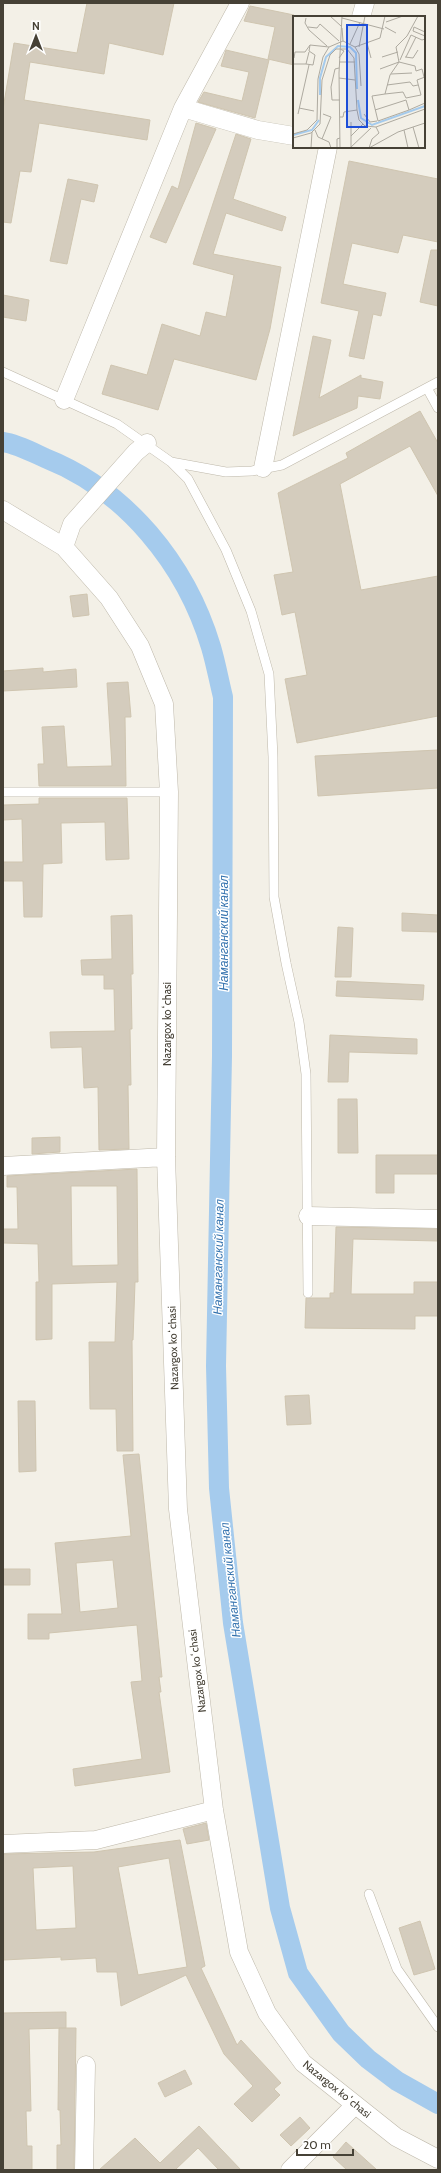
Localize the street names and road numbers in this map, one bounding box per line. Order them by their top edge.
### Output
street label: Nazargox koʻchasi [160,982,174,1066]
street label: Nazargox koʻchasi [165,1306,181,1390]
street label: Nazargox koʻchasi [185,1629,209,1713]
street label: Nazargox koʻchasi [300,2057,374,2121]

